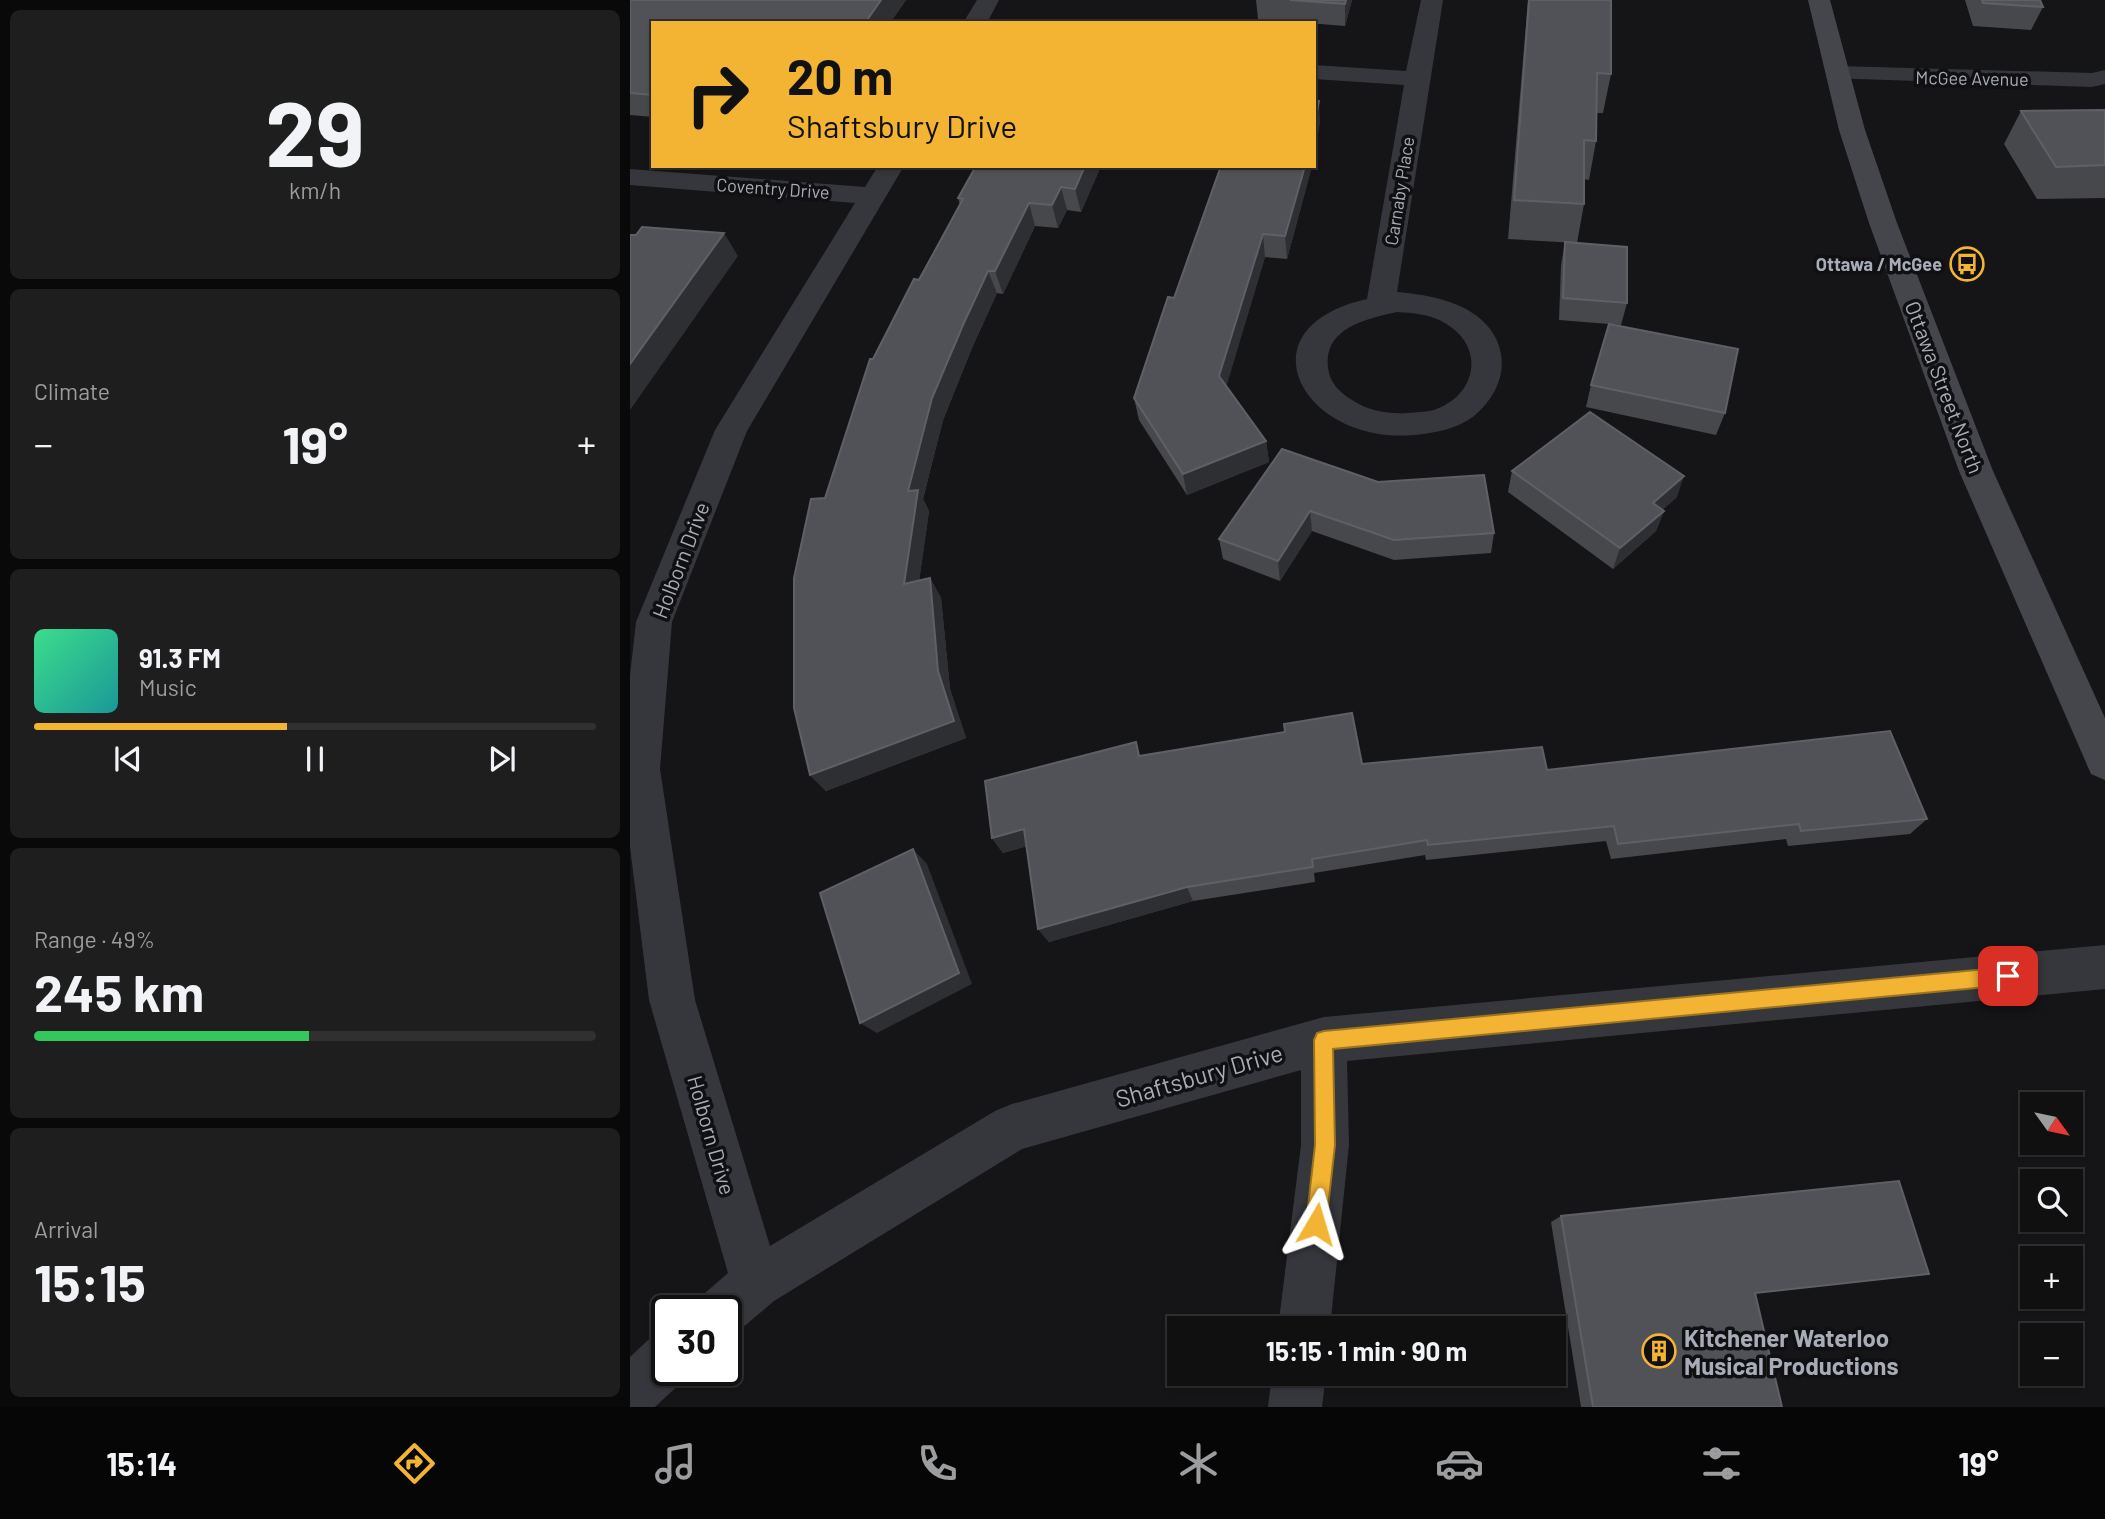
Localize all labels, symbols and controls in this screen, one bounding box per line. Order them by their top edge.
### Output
text: 20 m [787,46,893,105]
icon: right [672,49,763,140]
street label: McGee Avenue [1915,66,2029,90]
text: 29 [265,76,365,185]
text: Shaftsbury Drive [787,106,1017,144]
street label: Carnaby Place [1380,135,1418,247]
street label: Coventry Drive [716,173,830,203]
text: km/h [289,176,341,204]
bus stop icon: Ottawa / McGee [1948,245,1986,283]
place label: Ottawa / McGee [1816,253,1942,275]
street label: Ottawa Street North [1901,297,1989,477]
text: Climate [34,377,110,405]
text: 19° [282,412,348,474]
text: − [34,420,53,466]
text: + [577,420,596,466]
street label: Holborn Drive [646,498,714,622]
text: 91.3 FM [139,642,221,673]
text: Music [139,673,197,701]
icon: previous [109,740,147,778]
icon: pause [296,740,334,778]
icon: next [483,740,521,778]
text: Range · 49% [34,925,155,953]
pin [1978,946,2038,1006]
icon: arrive [1989,957,2027,995]
text: 245 km [34,960,204,1022]
street label: Shaftsbury Drive [1112,1037,1286,1113]
street label: Holborn Drive [683,1073,741,1197]
north arrow [2020,1092,2082,1155]
map controls [2020,1092,2083,1386]
button: search [2020,1169,2083,1232]
position arrow [1279,1187,1353,1261]
text: Arrival [34,1215,98,1243]
button: + [2020,1246,2083,1309]
text: 15:15 [34,1250,146,1312]
speed limit sign: 30 [651,1295,742,1386]
place label: Kitchener Waterloo Musical Productions [1684,1323,1899,1380]
button: − [2020,1323,2083,1386]
building icon: Kitchener Waterloo Musical Productions [1640,1332,1678,1370]
text: 15:15 · 1 min · 90 m [1266,1335,1467,1366]
icon: directions [390,1439,439,1488]
icon: music [651,1439,700,1488]
icon: phone [913,1439,962,1488]
icon: climate [1174,1439,1223,1488]
icon: car [1435,1439,1484,1488]
icon: filters [1697,1439,1746,1488]
text: 15:14 [106,1444,177,1482]
text: 19° [1958,1444,1999,1482]

